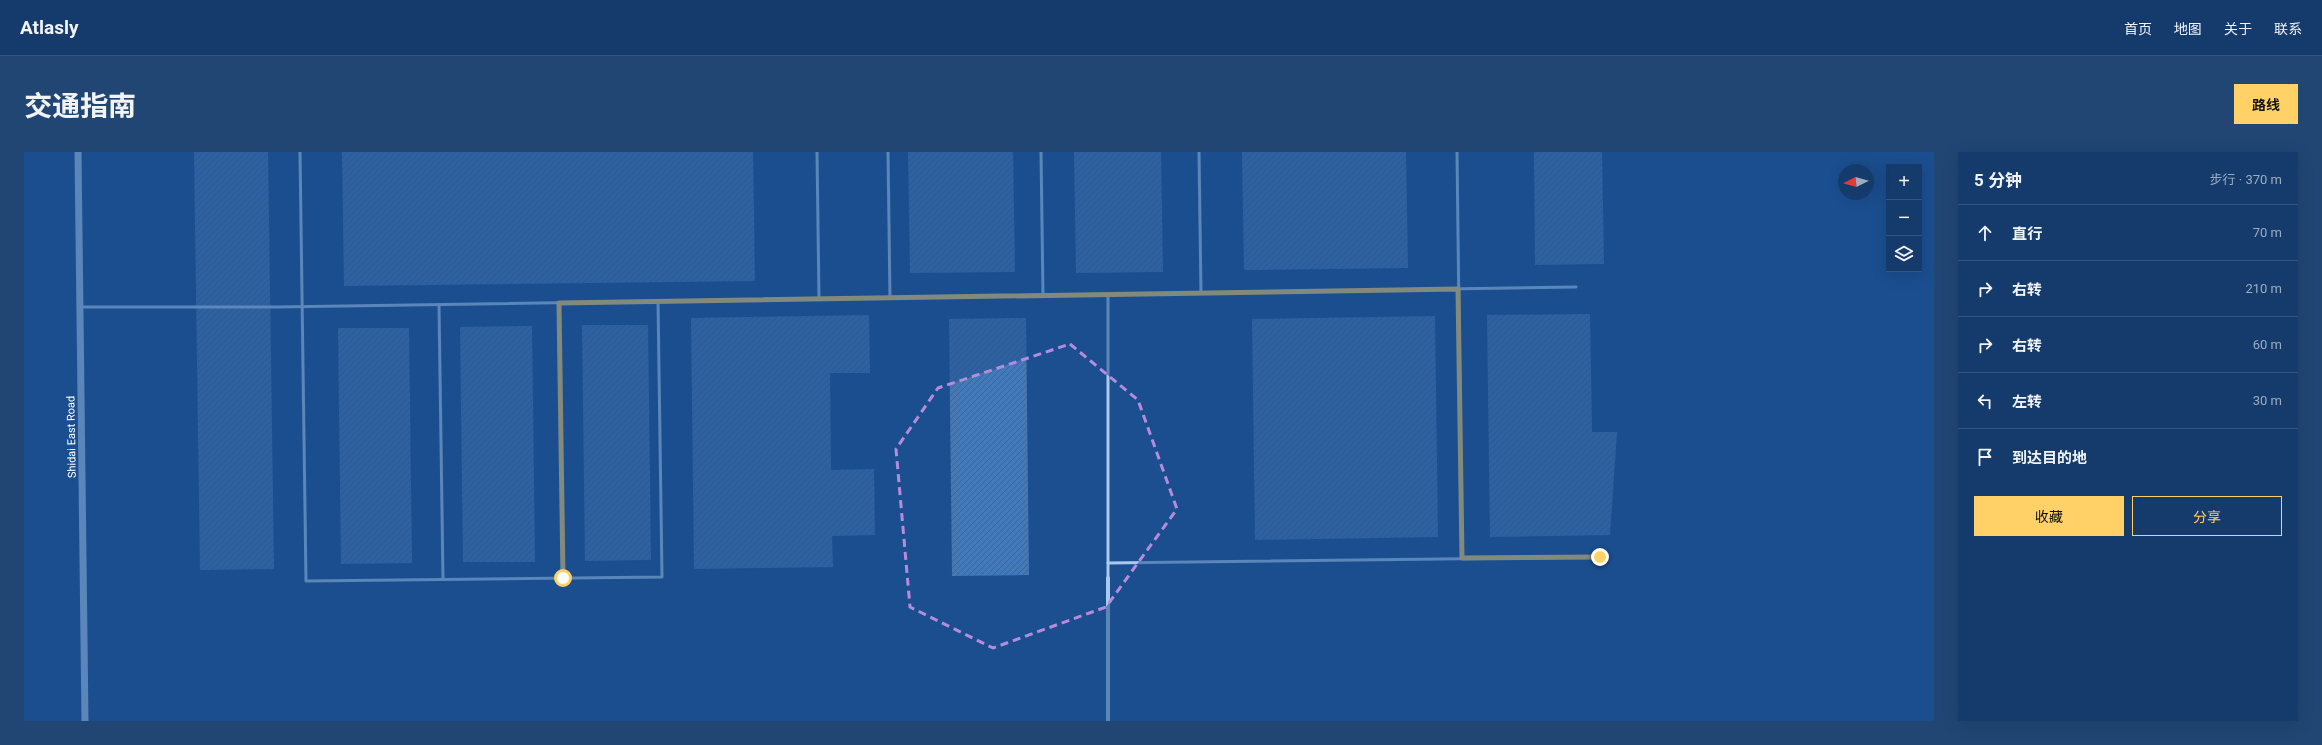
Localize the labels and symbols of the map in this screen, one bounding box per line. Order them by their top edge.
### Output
north arrow [1838,164,1874,200]
street label: Shidai East Road [64,396,79,478]
route end [1591,548,1609,566]
route start [554,569,572,587]

